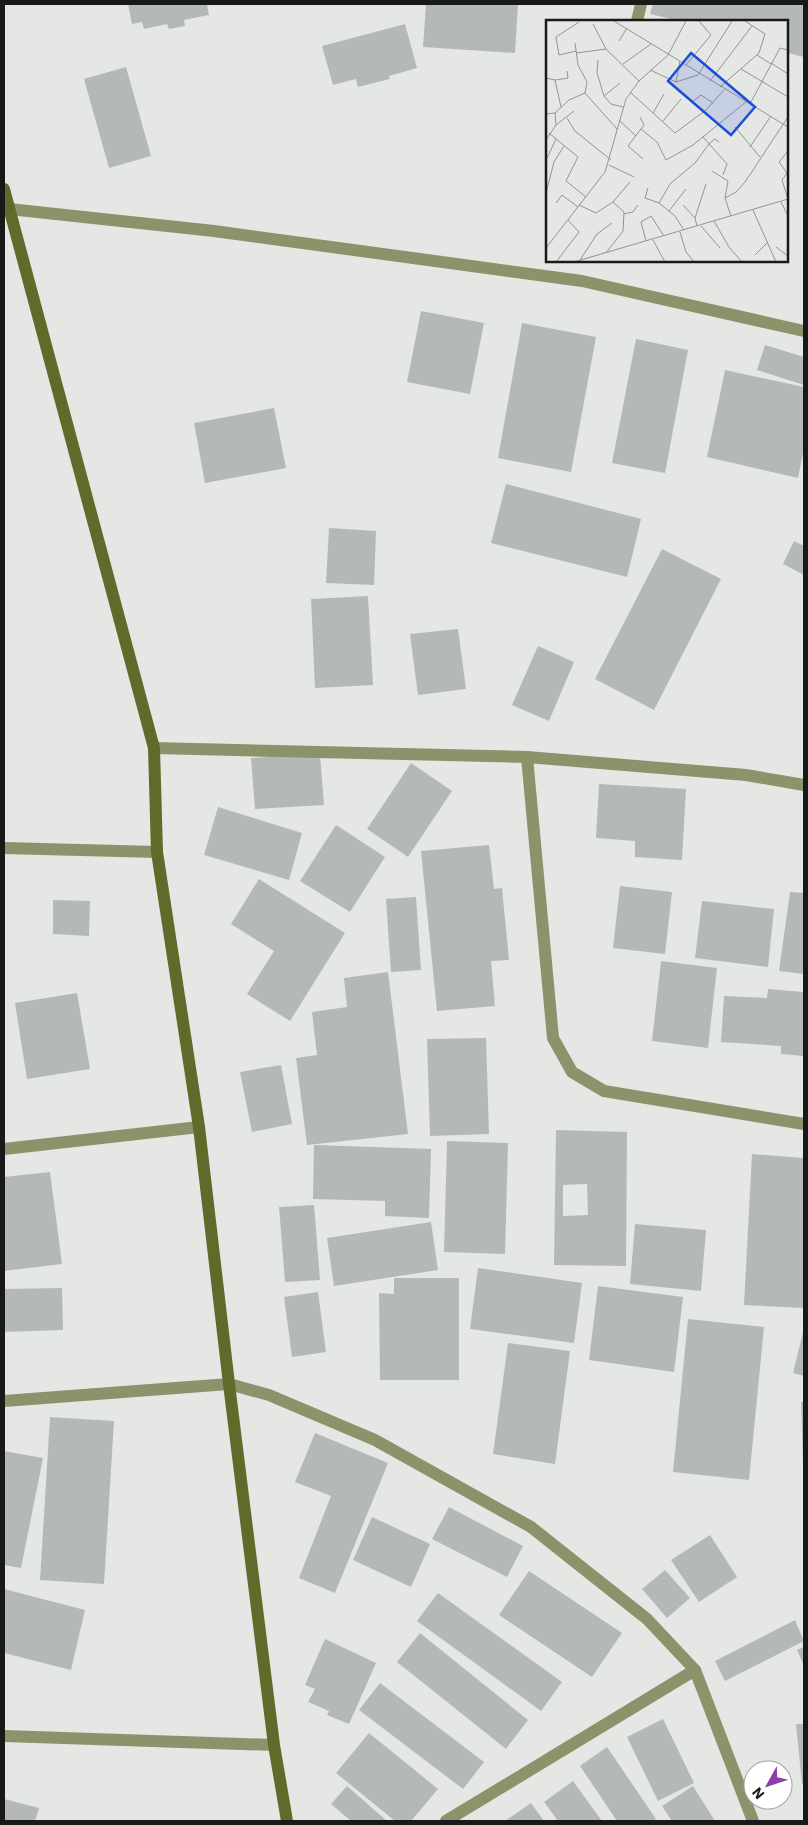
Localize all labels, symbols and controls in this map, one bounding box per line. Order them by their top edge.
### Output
inset map [546,20,788,262]
north arrow [743,1760,793,1810]
text: N [748,1784,768,1803]

